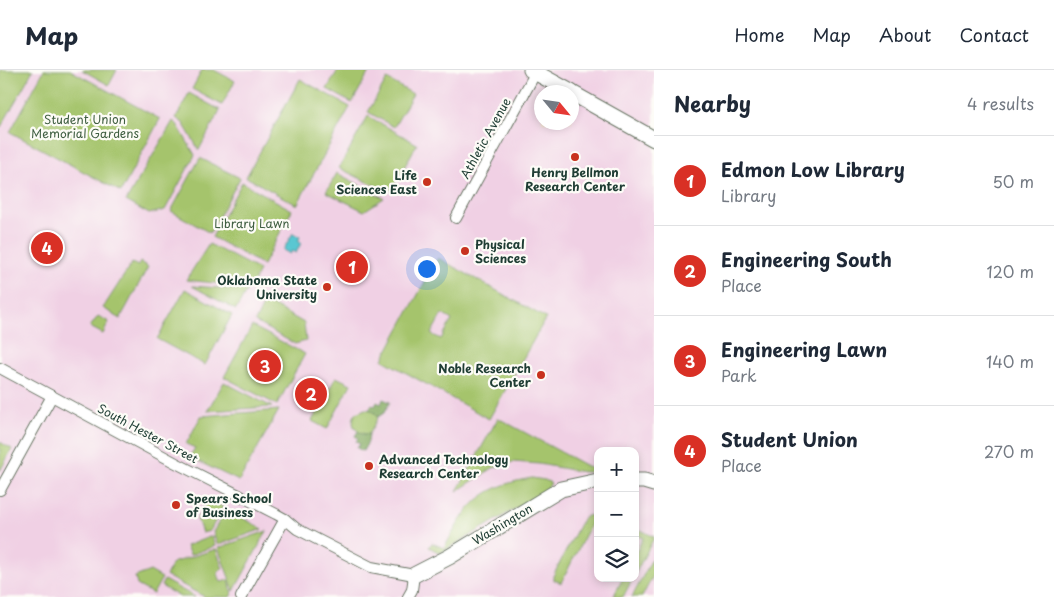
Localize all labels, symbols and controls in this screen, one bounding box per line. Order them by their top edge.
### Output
text: Map [25,17,78,53]
text: Home [734,21,784,48]
text: Map [812,21,851,48]
text: About [879,21,931,48]
text: Contact [959,21,1029,48]
north arrow [534,85,579,130]
text: Nearby [674,87,751,119]
text: 4 results [967,91,1034,115]
street label: Athletic Avenue [455,94,515,182]
park label: Student Union Memorial Gardens [31,110,139,142]
marker: Henry Bellmon Research Center [569,151,581,163]
text: Edmon Low Library [721,155,905,183]
place label: Henry Bellmon Research Center [525,163,626,195]
place label: Life Sciences East [336,166,417,198]
text: 1 [686,169,694,193]
text: 50 m [993,169,1034,193]
marker: Life Sciences East [421,176,433,188]
text: Library [721,183,776,207]
park label: Library Lawn [214,214,290,232]
pin: 4 [31,229,63,267]
place label: Physical Sciences [475,235,526,267]
marker: Physical Sciences [459,245,471,257]
text: Engineering South [721,245,892,273]
pin: 1 [336,248,368,286]
your location [414,256,440,282]
text: 2 [684,259,696,283]
text: 120 m [987,259,1034,283]
place label: Oklahoma State University [217,271,317,303]
text: Place [721,273,762,297]
marker: Oklahoma State University [321,281,333,293]
text: Engineering Lawn [721,335,887,363]
pin: 3 [249,347,281,385]
text: 3 [685,349,695,373]
text: 140 m [986,349,1034,373]
place label: Noble Research Center [438,359,532,391]
text: Park [721,363,757,387]
marker: Noble Research Center [535,369,547,381]
pin: 2 [295,375,327,413]
street label: South Hester Street [95,399,202,467]
text: Student Union [721,425,858,453]
text: 4 [685,439,695,463]
text: 270 m [984,439,1034,463]
map controls [594,447,639,582]
button: + [594,447,639,492]
place label: Advanced Technology Research Center [379,450,509,482]
text: Place [721,453,762,477]
marker: Advanced Technology Research Center [363,460,375,472]
place label: Spears School of Business [186,489,272,521]
button: − [594,492,639,537]
marker: Spears School of Business [170,499,182,511]
street label: Washington [469,499,535,549]
button: layers [594,537,639,582]

